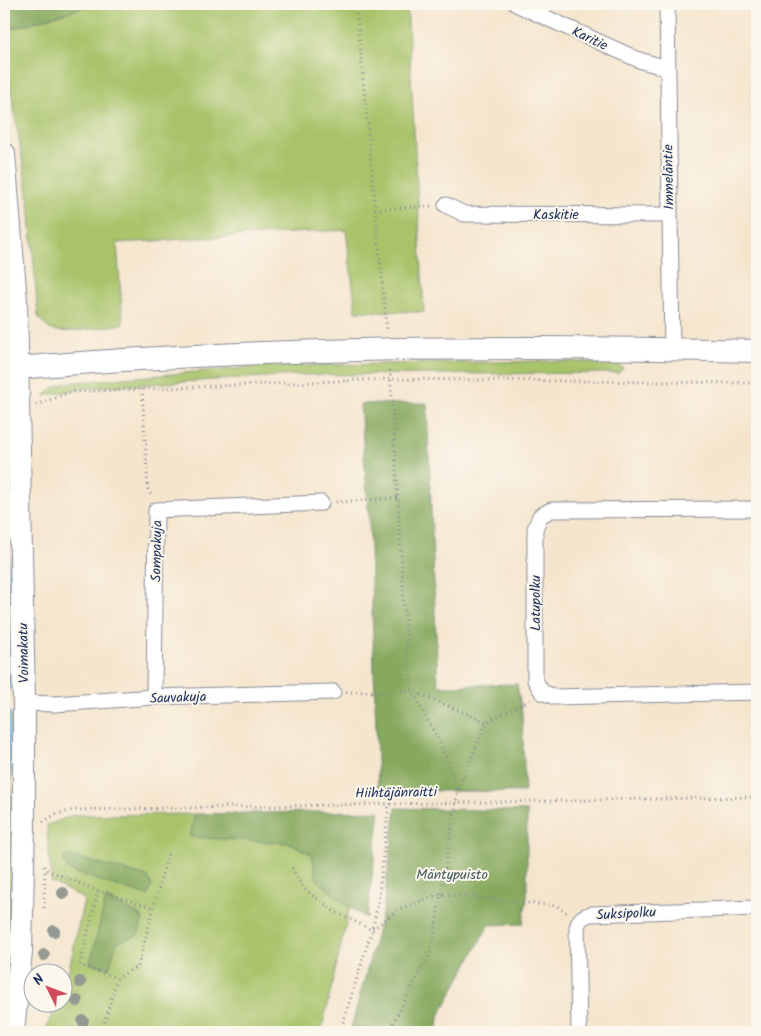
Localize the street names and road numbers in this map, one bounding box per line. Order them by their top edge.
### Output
street label: Karitie [568,21,612,57]
street label: Immeläntie [657,143,681,210]
street label: Kaskitie [533,204,580,226]
street label: Sompakuja [145,520,169,582]
street label: Latupolku [525,575,547,631]
street label: Voimakatu [12,622,36,683]
street label: Sauvakuja [149,686,207,710]
street label: Hiihtäjänraitti [355,781,438,805]
street label: Suksipolku [596,901,657,927]

